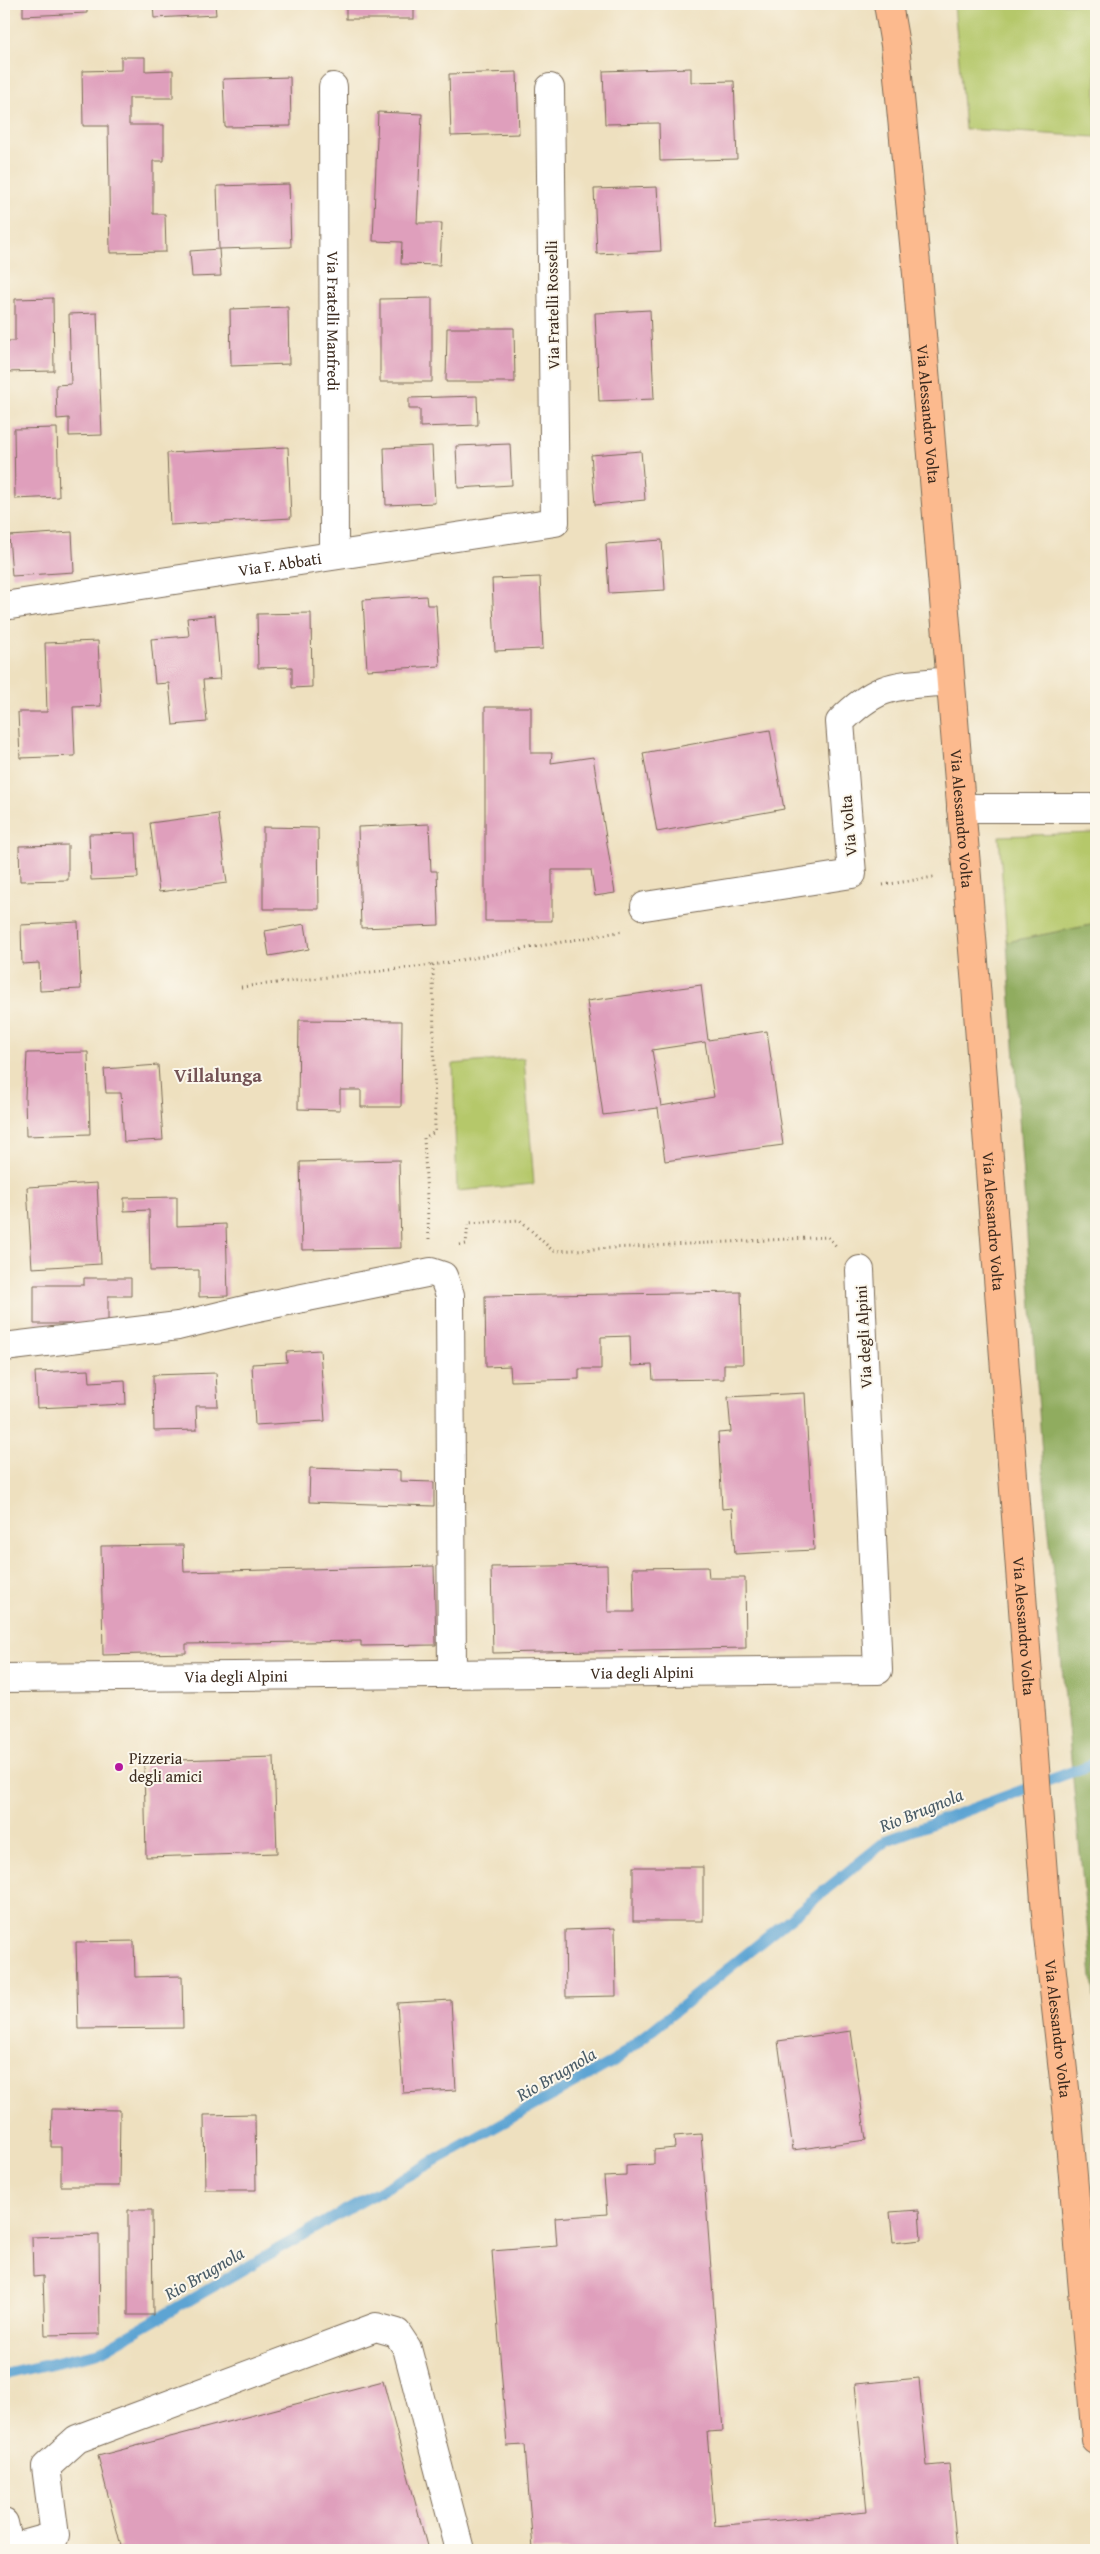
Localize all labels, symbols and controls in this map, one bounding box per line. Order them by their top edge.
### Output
street label: Via Fratelli Rosselli [539,240,565,370]
street label: Via Fratelli Manfredi [321,251,346,391]
street label: Via Alessandro Volta [911,344,946,485]
street label: Via F. Abbati [237,546,323,582]
street label: Via Alessandro Volta [944,748,980,889]
street label: Via Volta [833,794,863,858]
district label: Villalunga [174,1061,262,1089]
street label: Via Alessandro Volta [977,1151,1011,1292]
street label: Via degli Alpini [848,1284,878,1389]
street label: Via Alessandro Volta [1007,1556,1042,1697]
street label: Via degli Alpini [590,1660,694,1685]
street label: Via degli Alpini [184,1663,288,1688]
place label: Pizzeria degli amici [129,1746,203,1788]
marker: Pizzeria degli amici [113,1761,125,1773]
water label: Rio Brugnola [874,1781,968,1839]
street label: Via Alessandro Volta [1039,1958,1078,2099]
water label: Rio Brugnola [510,2040,602,2108]
water label: Rio Brugnola [158,2239,250,2307]

